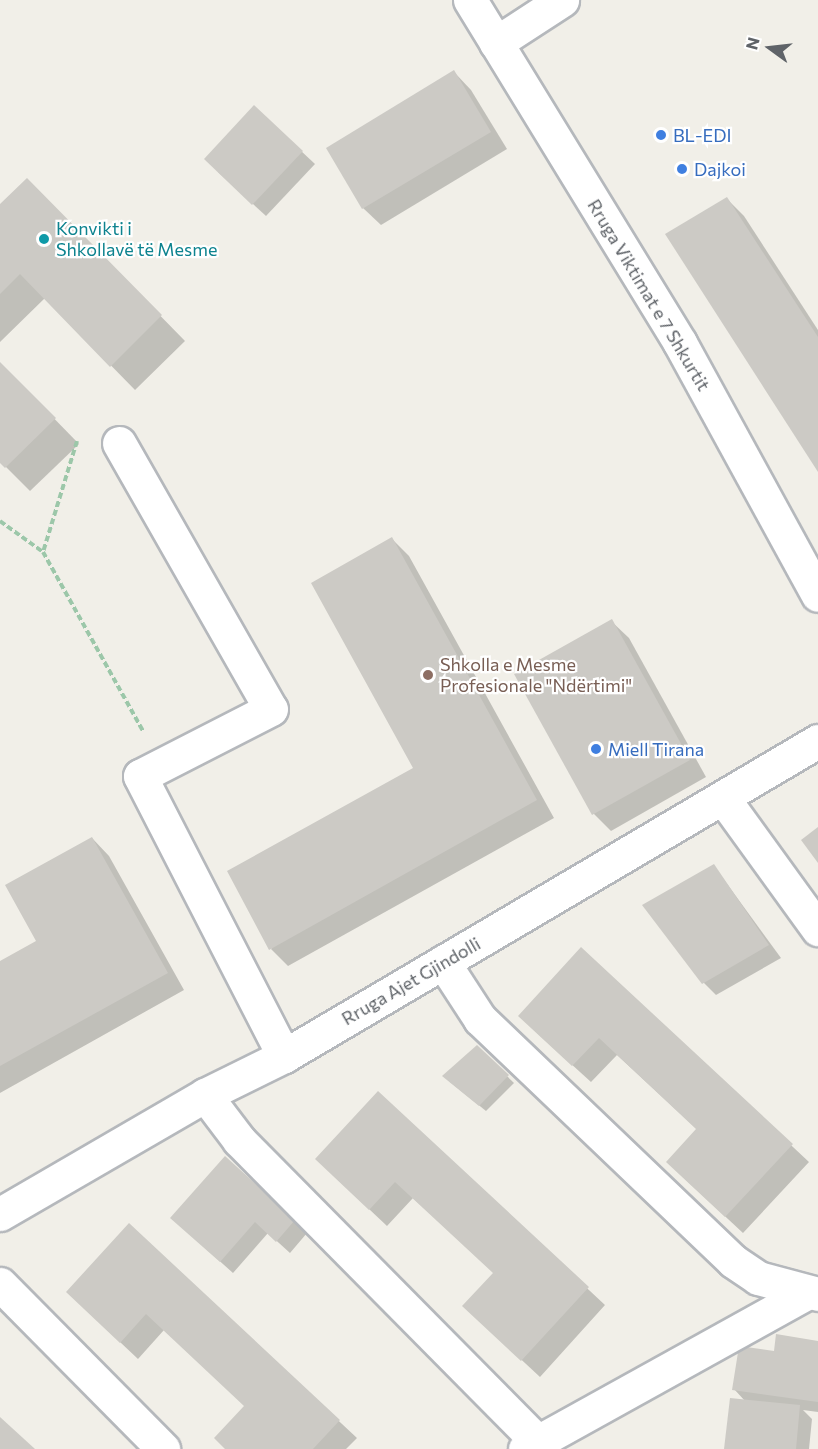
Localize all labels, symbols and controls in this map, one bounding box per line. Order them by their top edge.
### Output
north arrow [740,18,800,78]
text: N [741,35,763,51]
place label: BL-EDI [673,124,731,146]
marker: BL-EDI [654,128,668,142]
place label: Dajkoi [694,158,746,180]
marker: Dajkoi [675,162,689,176]
street label: Rruga Viktimat e 7 Shkurtit [583,195,715,395]
place label: Konvikti i Shkollavë të Mesme [56,218,217,260]
marker: Konvikti i Shkollavë të Mesme [37,232,51,246]
place label: Shkolla e Mesme Profesionale "Ndërtimi" [440,654,632,696]
marker: Shkolla e Mesme Profesionale "Ndërtimi" [421,668,435,682]
place label: Miell Tirana [608,738,704,760]
marker: Miell Tirana [589,742,603,756]
street label: Rruga Ajet Gjindolli [338,932,484,1030]

